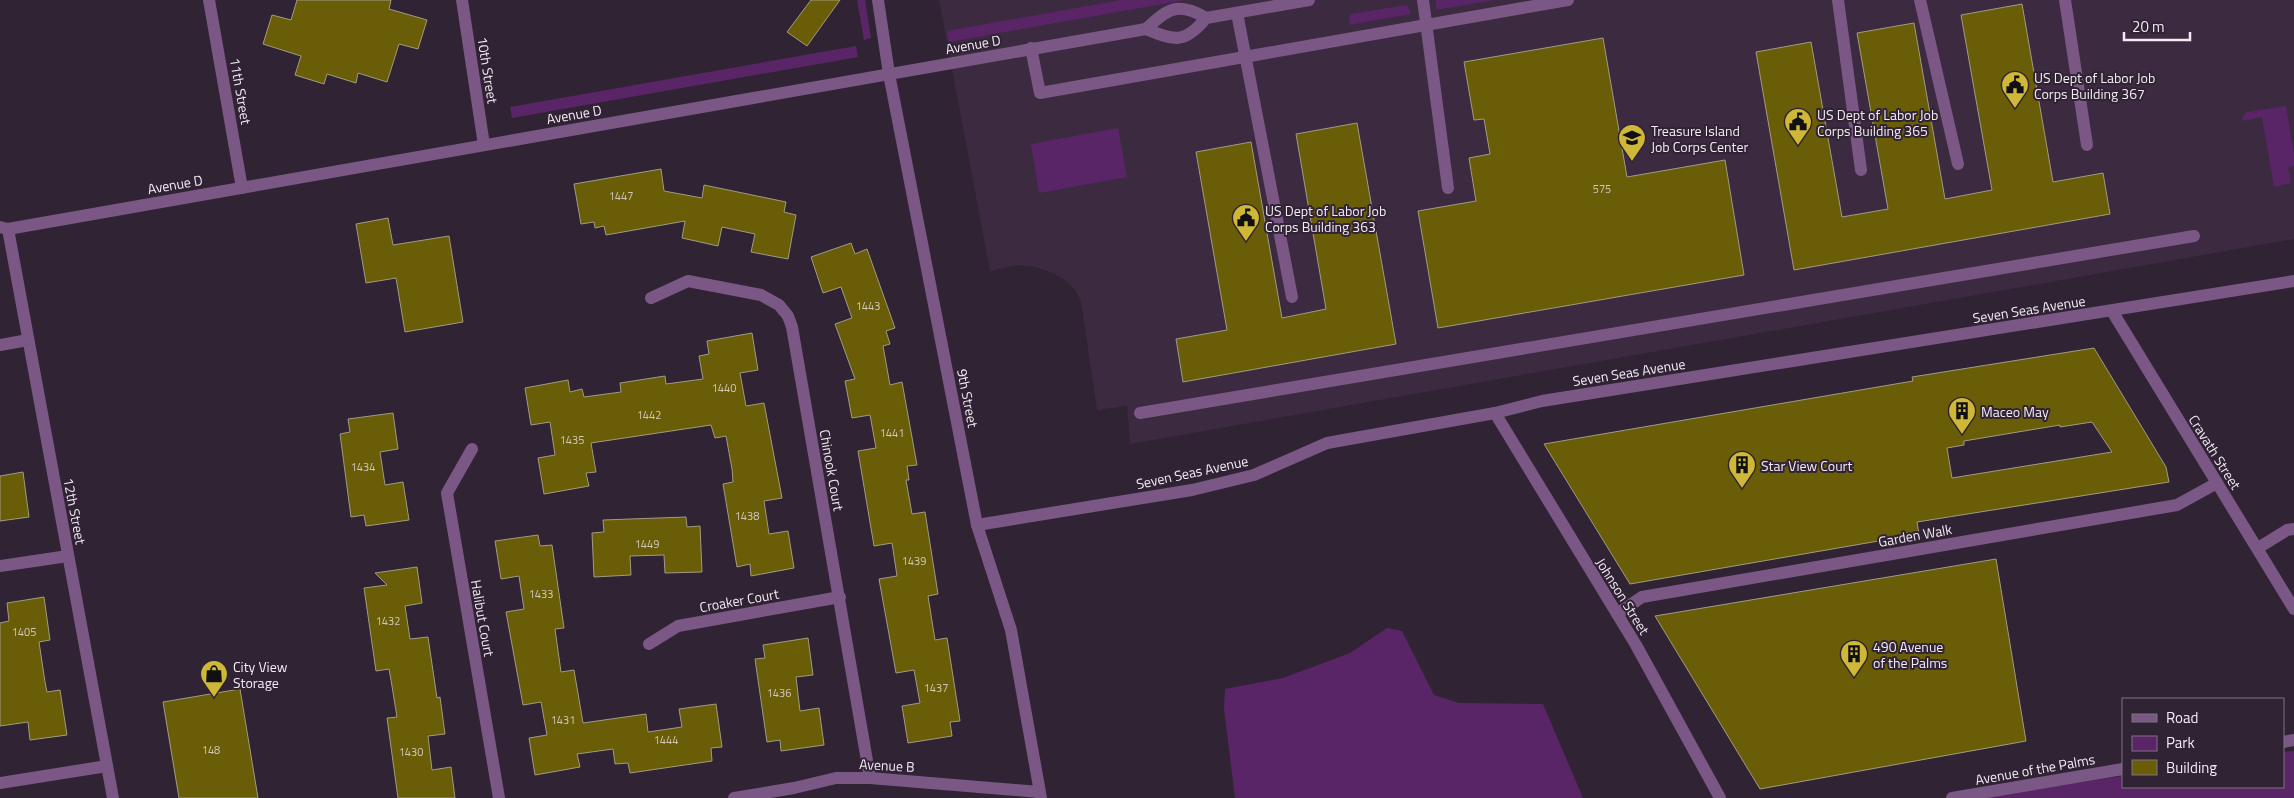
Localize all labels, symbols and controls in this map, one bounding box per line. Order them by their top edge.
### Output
scale bar [2124,10,2190,42]
text: 20 m [2132,15,2165,38]
street label: Avenue D [944,29,1002,59]
street label: 10th Street [472,35,504,105]
street label: 11th Street [225,56,257,126]
place label: US Dept of Labor Job Corps Building 367 [2034,67,2155,104]
public building icon: US Dept of Labor Job Corps Building 367 [2000,70,2030,109]
street label: Avenue D [545,99,603,129]
place label: US Dept of Labor Job Corps Building 365 [1817,104,1938,141]
public building icon: US Dept of Labor Job Corps Building 365 [1783,107,1813,146]
place label: Treasure Island Job Corps Center [1651,120,1748,157]
school or university icon: Treasure Island Job Corps Center [1617,123,1647,162]
street label: Avenue D [146,169,204,199]
house number: 575 [1593,181,1611,197]
house number: 1447 [609,188,633,204]
place label: US Dept of Labor Job Corps Building 363 [1265,200,1386,237]
public building icon: US Dept of Labor Job Corps Building 363 [1231,203,1261,242]
street label: Seven Seas Avenue [1971,290,2087,328]
house number: 1443 [856,298,880,314]
street label: Seven Seas Avenue [1571,353,1687,391]
street label: 9th Street [952,367,984,429]
house number: 1440 [712,380,736,396]
building icon: Maceo May [1947,396,1977,435]
place label: Maceo May [1981,401,2049,422]
house number: 1442 [637,407,661,423]
street label: Cravath Street [2184,411,2246,494]
house number: 1441 [880,425,904,441]
street label: Chinook Court [815,428,850,512]
house number: 1435 [560,432,584,448]
street label: Seven Seas Avenue [1134,450,1250,494]
building icon: Star View Court [1727,450,1757,489]
place label: Star View Court [1761,455,1852,476]
house number: 1434 [351,459,375,475]
street label: 12th Street [58,476,92,546]
house number: 1438 [735,508,759,524]
street label: Garden Walk [1876,518,1954,552]
house number: 1449 [635,536,659,552]
house number: 1439 [902,553,926,569]
street label: Johnson Street [1591,554,1655,639]
street label: Halibut Court [466,578,500,658]
street label: Croaker Court [698,583,780,617]
house number: 1433 [529,586,553,602]
house number: 1432 [376,613,400,629]
house number: 1405 [12,624,36,640]
place label: 490 Avenue of the Palms [1873,636,1947,673]
building icon: 490 Avenue of the Palms [1839,639,1869,678]
place label: City View Storage [233,656,288,693]
shop icon: City View Storage [199,659,229,698]
house number: 1437 [924,680,948,696]
house number: 1436 [767,685,791,701]
legend [2122,698,2284,788]
text: Road [2166,706,2198,729]
house number: 1431 [551,712,575,728]
text: Park [2166,731,2195,754]
house number: 1444 [654,732,678,748]
house number: 148 [202,742,220,758]
house number: 1430 [399,744,423,760]
street label: Avenue of the Palms [1973,748,2097,790]
street label: Avenue B [859,753,915,777]
text: Building [2166,756,2217,779]

